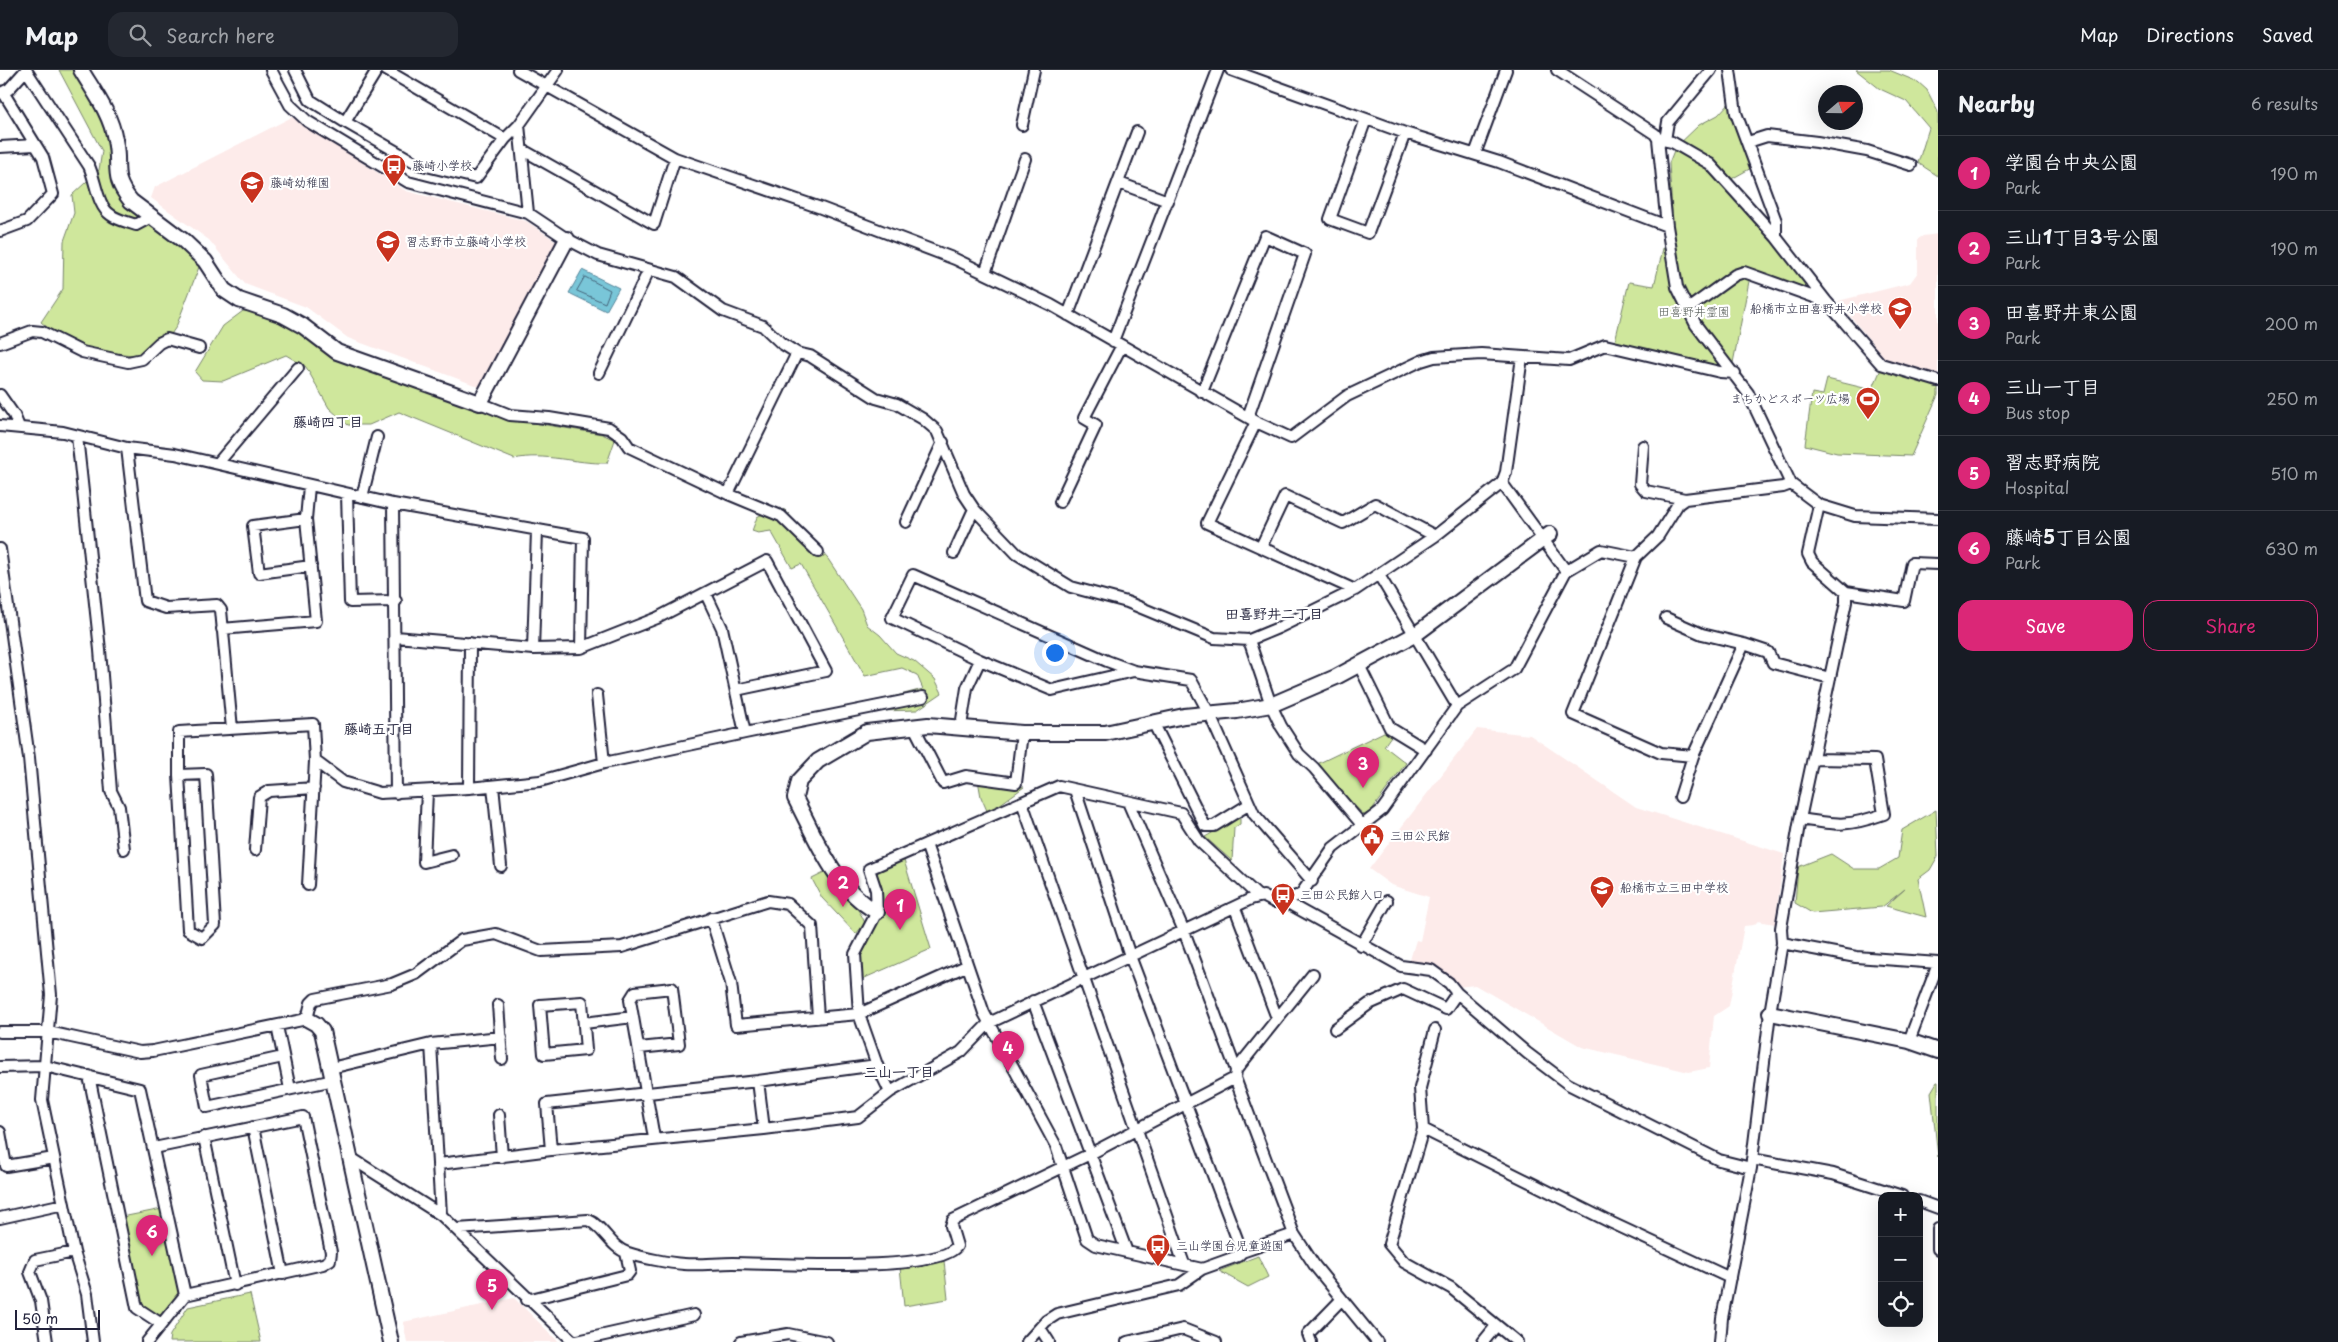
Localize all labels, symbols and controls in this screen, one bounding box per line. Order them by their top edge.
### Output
search box [108,12,458,57]
text: Map [25,17,78,53]
icon: search [126,21,154,49]
text: Search here [166,21,275,49]
text: Map [2080,21,2118,48]
text: Directions [2146,21,2234,48]
text: Saved [2262,21,2313,48]
north arrow [1818,85,1863,130]
text: Nearby [1958,87,2035,119]
text: 6 results [2251,91,2318,115]
text: 学園台中央公園 [2005,147,2138,175]
bus stop icon: 藤崎小学校 [381,153,407,187]
place label: 藤崎小学校 [412,156,472,174]
text: 1 [1970,161,1978,185]
text: 190 m [2270,161,2318,185]
school or university icon: 藤崎幼稚園 [239,170,265,204]
place label: 藤崎幼稚園 [270,173,330,191]
text: Park [2005,175,2041,199]
text: 三山1丁目3号公園 [2005,222,2160,250]
school or university icon: 習志野市立藤崎小学校 [375,229,401,263]
place label: 習志野市立藤崎小学校 [406,232,526,250]
text: 2 [1968,236,1980,260]
text: 190 m [2270,236,2318,260]
text: Park [2005,250,2041,274]
school or university icon: 船橋市立田喜野井小学校 [1887,296,1913,330]
text: 田喜野井東公園 [2005,297,2138,325]
place label: 船橋市立田喜野井小学校 [1750,299,1882,317]
park label: 田喜野井霊園 [1658,302,1730,320]
text: 3 [1969,311,1979,335]
text: 200 m [2265,311,2318,335]
text: Park [2005,325,2041,349]
text: 三山一丁目 [2005,372,2100,400]
sports icon: まちかどスポーツ広場 [1855,386,1881,420]
text: 4 [1969,386,1979,410]
text: 250 m [2267,386,2318,410]
place label: まちかどスポーツ広場 [1730,389,1850,407]
text: Bus stop [2005,400,2070,424]
district label: 藤崎四丁目 [293,411,363,432]
text: 習志野病院 [2005,447,2100,475]
text: 5 [1969,461,1979,485]
text: 510 m [2270,461,2318,485]
text: Hospital [2005,475,2069,499]
text: 藤崎5丁目公園 [2005,522,2131,550]
text: 6 [1968,536,1980,560]
text: 630 m [2265,536,2318,560]
text: Park [2005,550,2041,574]
button: Save [1958,600,2133,651]
button: Share [2143,600,2318,651]
district label: 田喜野井二丁目 [1225,603,1323,624]
your location [1042,640,1068,666]
district label: 藤崎五丁目 [344,718,414,739]
pin: 3 [1347,747,1379,788]
public building icon: 三田公民館 [1359,823,1385,857]
place label: 三田公民館 [1390,826,1450,844]
pin: 2 [827,866,859,907]
school or university icon: 船橋市立三田中学校 [1589,875,1615,909]
place label: 船橋市立三田中学校 [1620,878,1728,896]
bus stop icon: 三田公民館入口 [1270,882,1296,916]
place label: 三田公民館入口 [1300,885,1384,903]
pin: 1 [884,889,916,930]
pin: 4 [992,1031,1024,1072]
district label: 三山一丁目 [864,1061,934,1082]
map controls [1878,1192,1923,1327]
button: + [1878,1192,1923,1237]
pin: 6 [136,1215,168,1256]
bus stop icon: 三山学園台児童遊園 [1145,1233,1171,1267]
place label: 三山学園台児童遊園 [1176,1236,1284,1254]
button: − [1878,1237,1923,1282]
pin: 5 [476,1269,508,1310]
button: locate [1878,1282,1923,1327]
scale bar [15,1307,100,1330]
text: 50 m [22,1308,58,1329]

